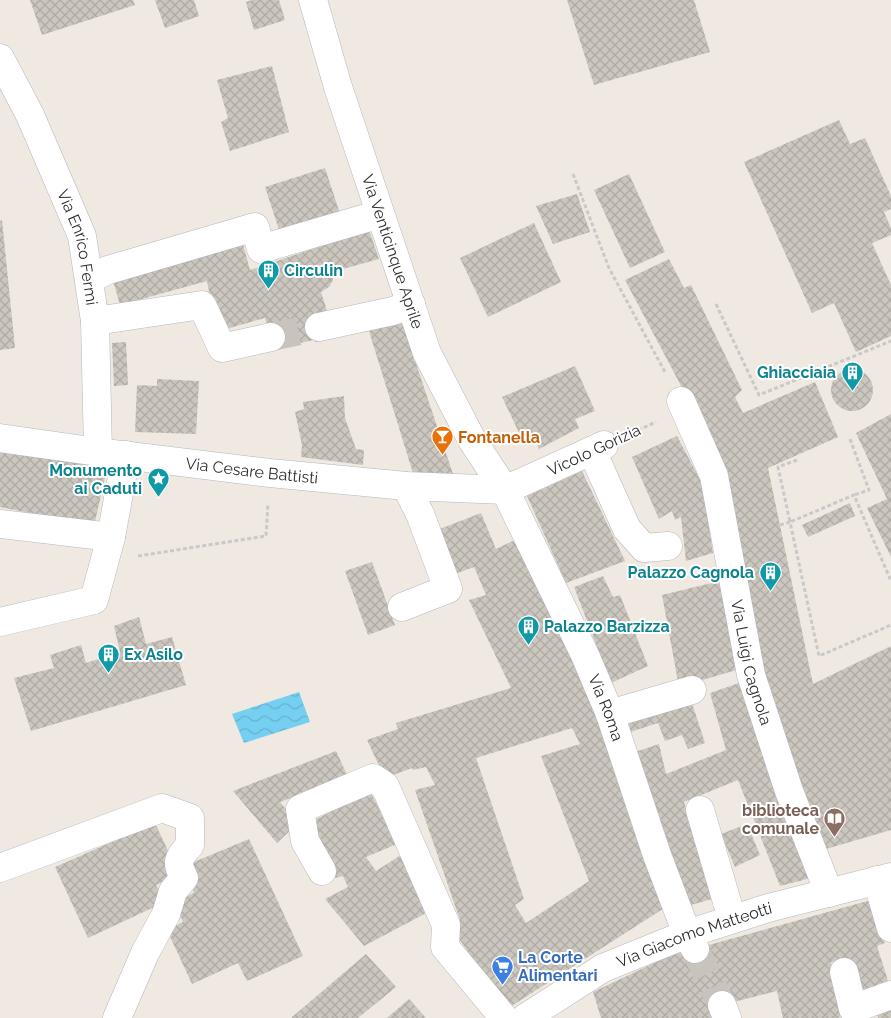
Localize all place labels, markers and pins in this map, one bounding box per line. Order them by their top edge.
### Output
building icon: Circulin [256,258,280,289]
place label: Circulin [284,261,343,280]
building icon: Ghiacciaia [840,360,864,391]
place label: Ghiacciaia [757,363,836,382]
bar icon: Fontanella [430,425,454,456]
place label: Fontanella [458,428,540,447]
place label: Monumento ai Caduti [49,461,142,498]
place icon: Monumento ai Caduti [146,467,170,498]
building icon: Palazzo Cagnola [758,560,782,591]
place label: Palazzo Cagnola [628,563,754,582]
building icon: Palazzo Barzizza [516,614,540,645]
place label: Palazzo Barzizza [544,617,670,636]
building icon: Ex Asilo [96,642,120,673]
place label: Ex Asilo [124,645,183,664]
place label: biblioteca comunale [742,801,819,838]
library icon: biblioteca comunale [823,807,847,838]
place label: La Corte Alimentari [518,948,598,985]
supermarket icon: La Corte Alimentari [490,954,514,985]

